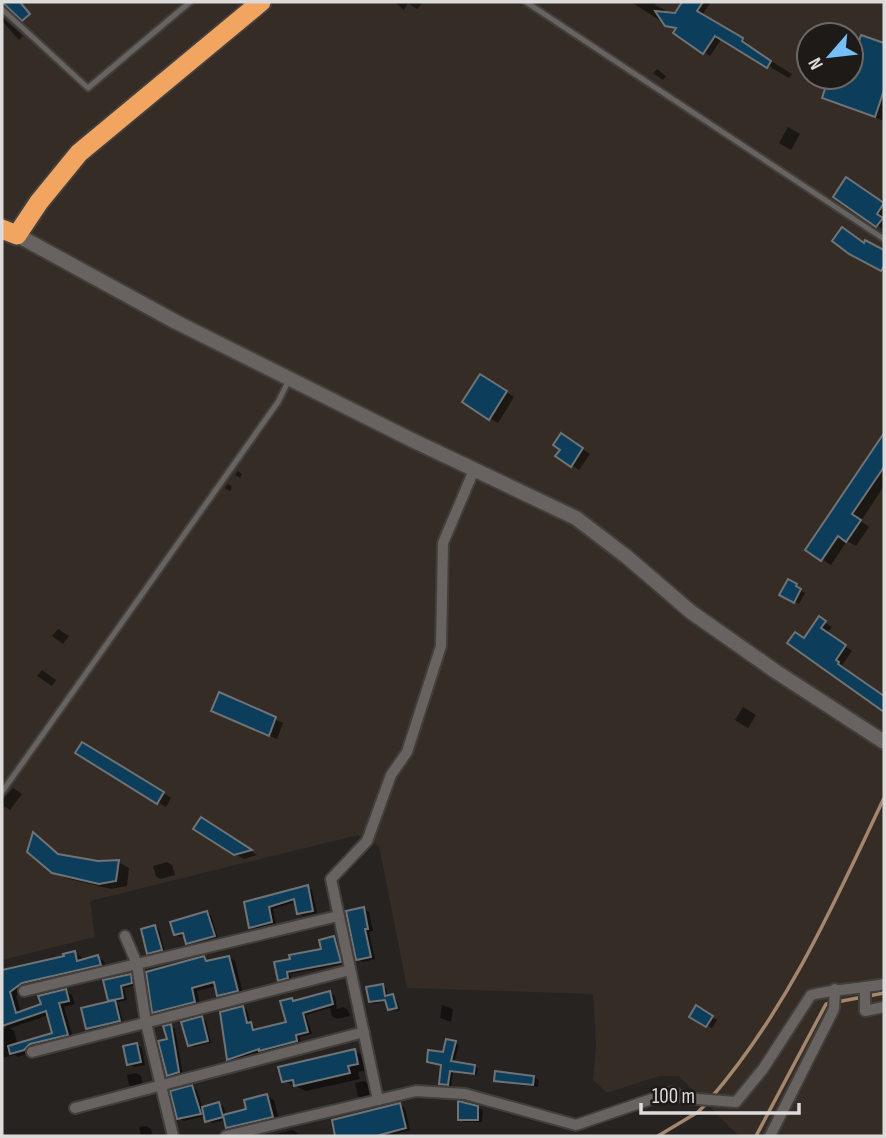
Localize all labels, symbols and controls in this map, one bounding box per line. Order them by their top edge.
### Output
north arrow [795,21,865,91]
text: N [804,53,829,73]
scale bar [641,1072,798,1116]
text: 100 m [652,1084,695,1109]

